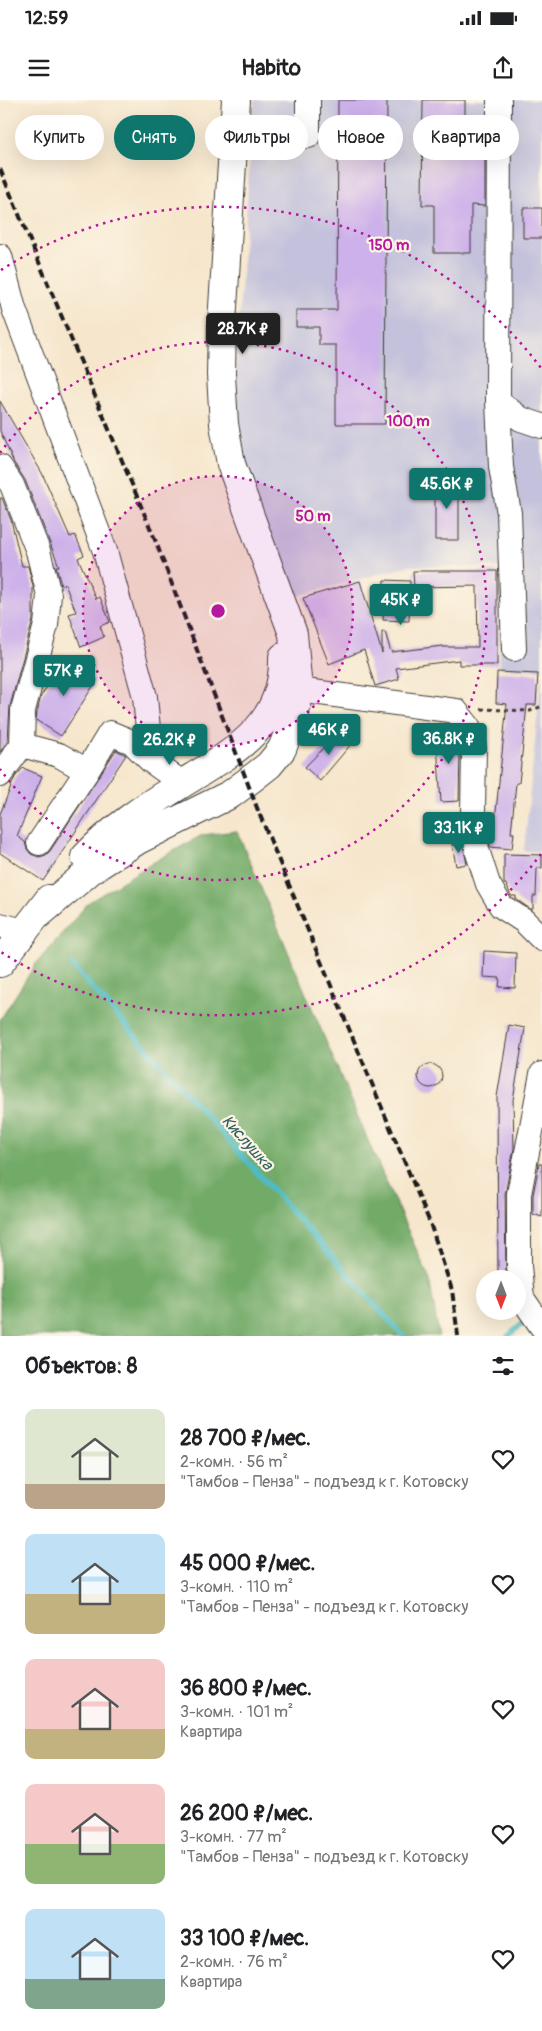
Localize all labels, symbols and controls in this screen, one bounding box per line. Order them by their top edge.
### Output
text: 12:59 [25,6,68,30]
icon: menu [25,54,53,82]
text: Habito [241,54,301,82]
icon: share [489,54,517,82]
chip: Купить [15,115,104,160]
chip: Снять [114,115,195,160]
chip: Фильтры [205,115,308,160]
chip: Новое [318,115,403,160]
chip: Квартира [413,115,519,160]
text: 150 m [369,236,409,255]
pin: 28.7K ₽ [197,312,289,355]
text: 28.7K ₽ [217,319,269,339]
text: 100 m [387,412,429,431]
pin: 45.6K ₽ [401,468,493,510]
text: 45.6K ₽ [420,474,474,494]
text: 50 m [296,507,330,526]
pin: 45K ₽ [366,584,436,626]
text: 45K ₽ [381,590,421,610]
centre of rings [209,602,227,620]
pin: 57K ₽ [29,654,99,697]
text: 57K ₽ [44,661,84,681]
pin: 46K ₽ [294,714,364,756]
text: 46K ₽ [308,720,350,740]
pin: 36.8K ₽ [403,722,495,765]
pin: 26.2K ₽ [124,724,216,766]
text: 36.8K ₽ [423,729,475,749]
text: 26.2K ₽ [143,730,197,750]
pin: 33.1K ₽ [413,812,505,854]
text: 33.1K ₽ [434,818,484,838]
water label: Кислушка [217,1111,278,1175]
north arrow [476,1270,526,1320]
map controls [476,1270,526,1320]
icon: filters [489,1352,517,1380]
text: Объектов: 8 [25,1353,137,1380]
text: 28 700 ₽/мес. [180,1425,311,1452]
icon: home [65,1429,125,1489]
icon: heart [489,1445,517,1473]
text: 2-комн. · 56 m² [180,1452,288,1472]
text: "Тамбов - Пенза" - подъезд к г. Котовску [180,1472,468,1492]
text: 45 000 ₽/мес. [180,1550,315,1577]
icon: home [65,1554,125,1614]
icon: heart [489,1570,517,1598]
text: 3-комн. · 110 m² [180,1577,293,1597]
text: "Тамбов - Пенза" - подъезд к г. Котовску [180,1597,468,1617]
text: 36 800 ₽/мес. [180,1675,312,1702]
icon: home [65,1679,125,1739]
icon: heart [489,1695,517,1723]
text: 3-комн. · 101 m² [180,1702,293,1722]
text: Квартира [180,1722,242,1742]
text: 26 200 ₽/мес. [180,1800,313,1827]
icon: home [65,1804,125,1864]
icon: heart [489,1820,517,1848]
text: 3-комн. · 77 m² [180,1827,287,1847]
text: "Тамбов - Пенза" - подъезд к г. Котовску [180,1847,468,1867]
text: 33 100 ₽/мес. [180,1925,309,1952]
icon: home [65,1929,125,1989]
icon: heart [489,1945,517,1973]
text: 2-комн. · 76 m² [180,1952,288,1972]
text: Квартира [180,1972,242,1992]

